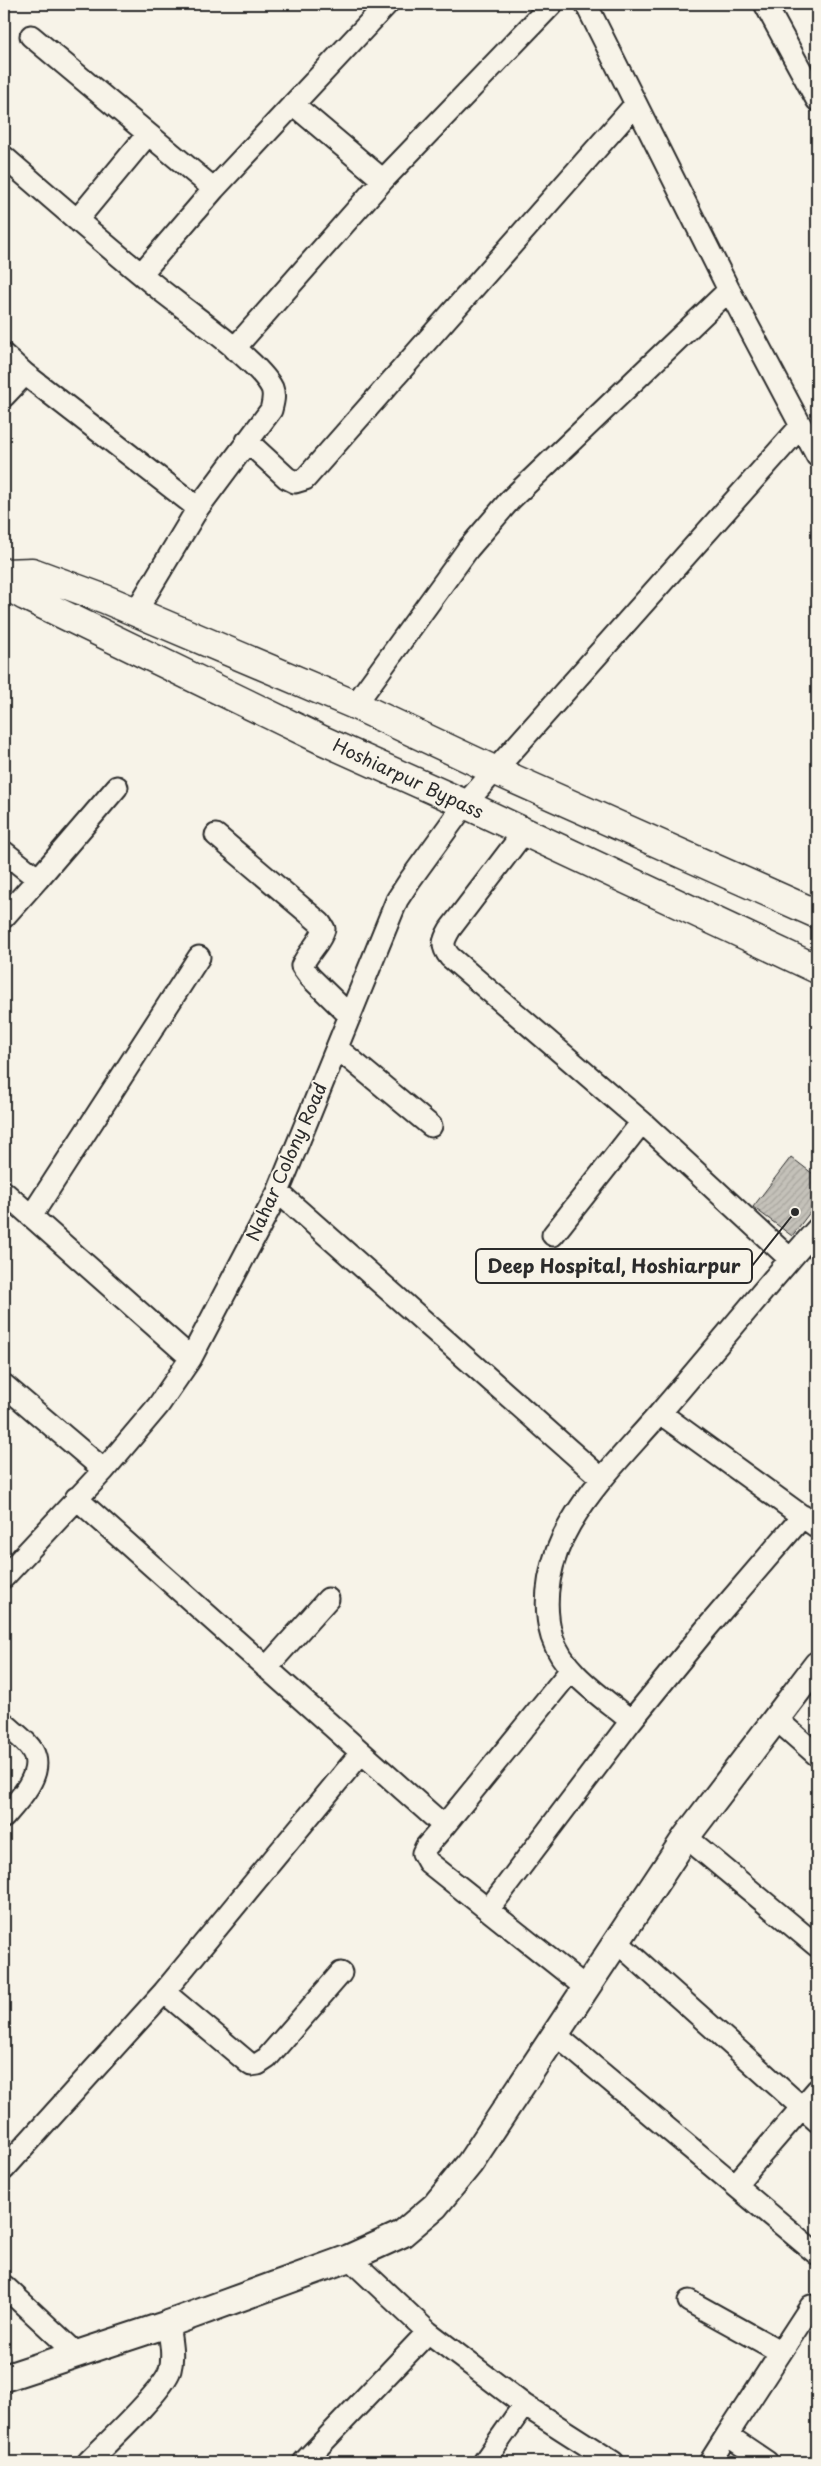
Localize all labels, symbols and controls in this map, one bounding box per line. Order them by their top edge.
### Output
street label: Hoshiarpur Bypass [329,731,489,825]
street label: Nahar Colony Road [239,1078,333,1245]
callout: Deep Hospital, Hoshiarpur [476,1249,752,1283]
text: Deep Hospital, Hoshiarpur [487,1251,741,1279]

